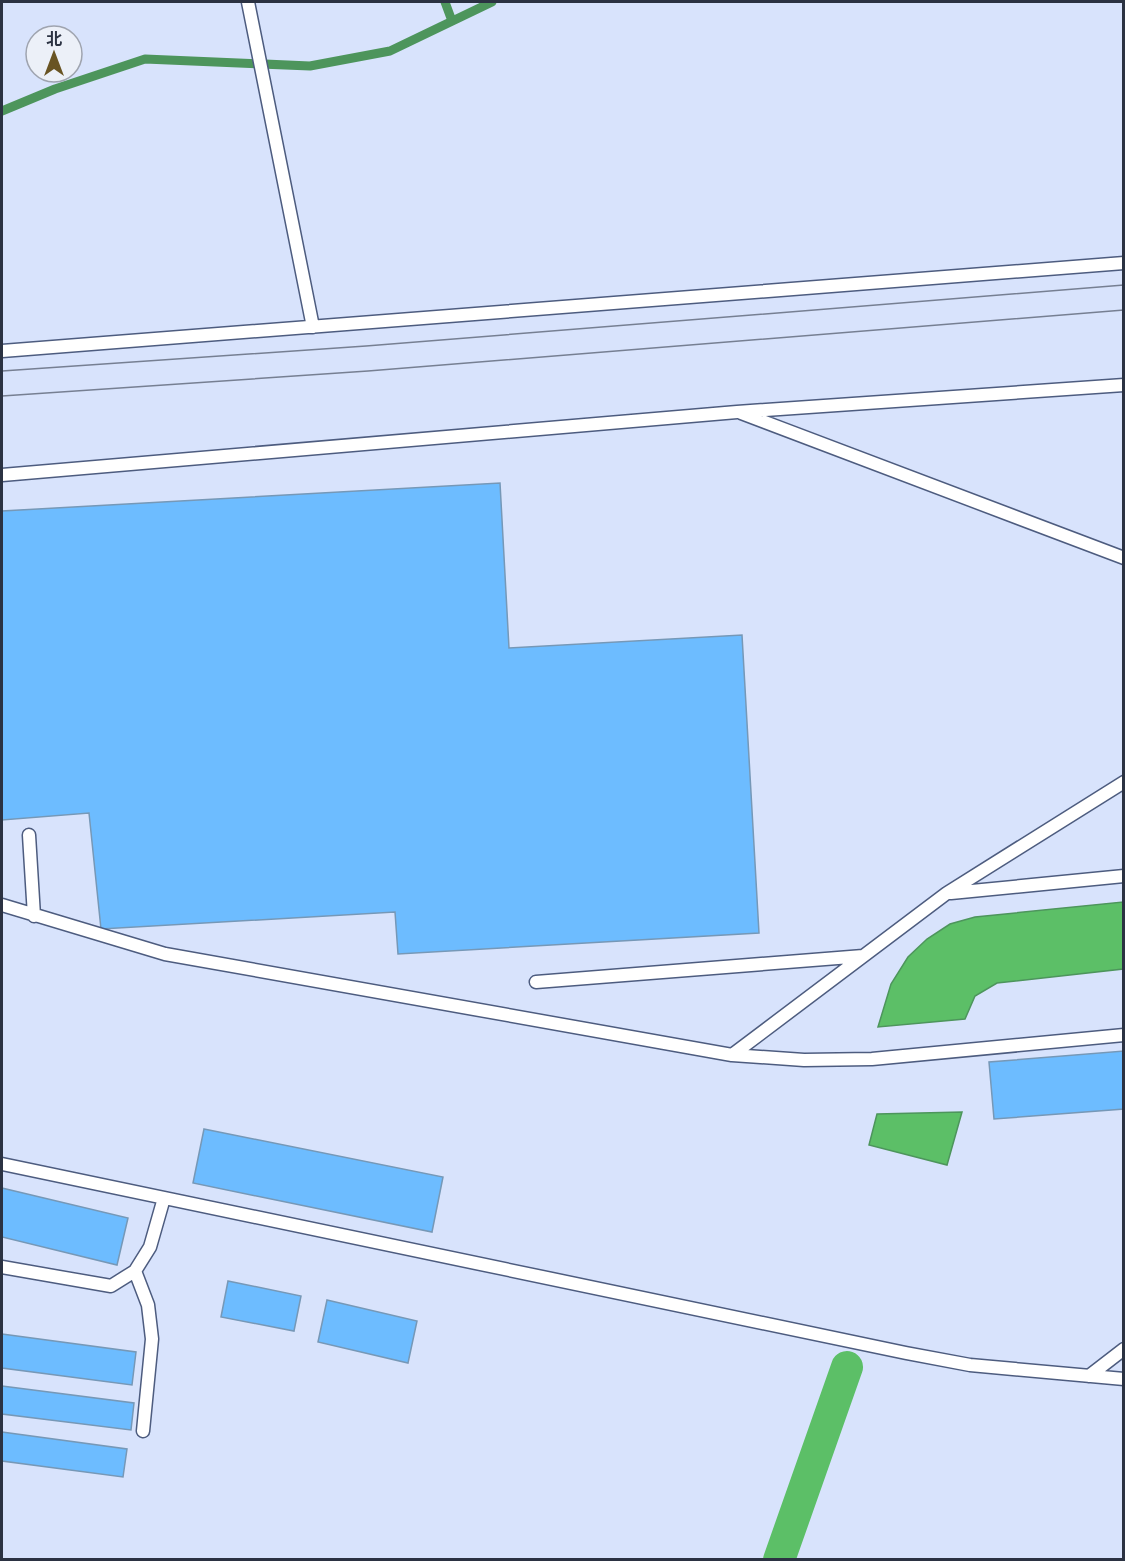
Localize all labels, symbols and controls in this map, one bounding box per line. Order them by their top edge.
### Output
north arrow [24,24,84,84]
text: 北 [46,30,62,48]

